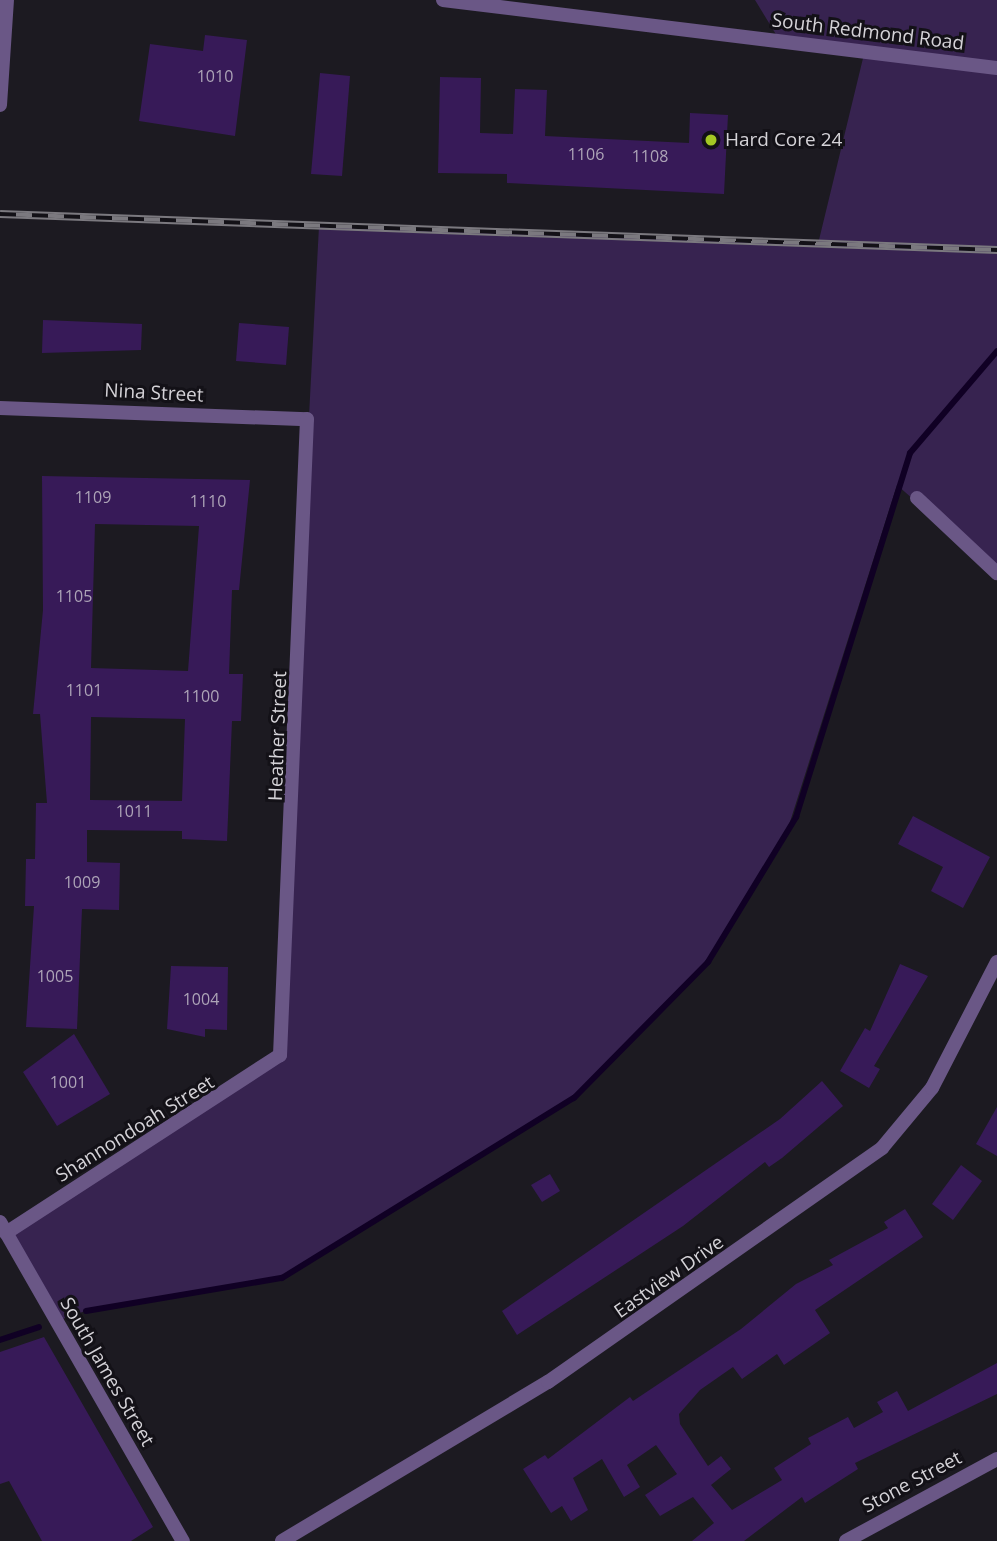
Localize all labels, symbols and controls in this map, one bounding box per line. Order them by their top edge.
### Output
street label: South Redmond Road [771,9,965,55]
house number: 1010 [197,66,233,86]
place label: Hard Core 24 [725,129,842,151]
marker: Hard Core 24 [703,132,719,148]
house number: 1106 [568,144,604,164]
house number: 1108 [632,146,668,166]
street label: Nina Street [104,379,204,407]
house number: 1109 [75,487,111,507]
house number: 1110 [190,491,226,511]
house number: 1105 [56,586,92,606]
street label: Heather Street [264,671,292,801]
house number: 1101 [66,680,102,700]
house number: 1100 [183,686,219,706]
house number: 1011 [116,801,152,821]
house number: 1009 [64,872,100,892]
house number: 1005 [37,966,73,986]
house number: 1004 [183,989,219,1009]
street label: Shannondoah Street [52,1071,218,1187]
house number: 1001 [50,1072,86,1092]
street label: Eastview Drive [610,1231,728,1323]
street label: South James Street [55,1294,159,1450]
street label: Stone Street [859,1446,965,1518]

